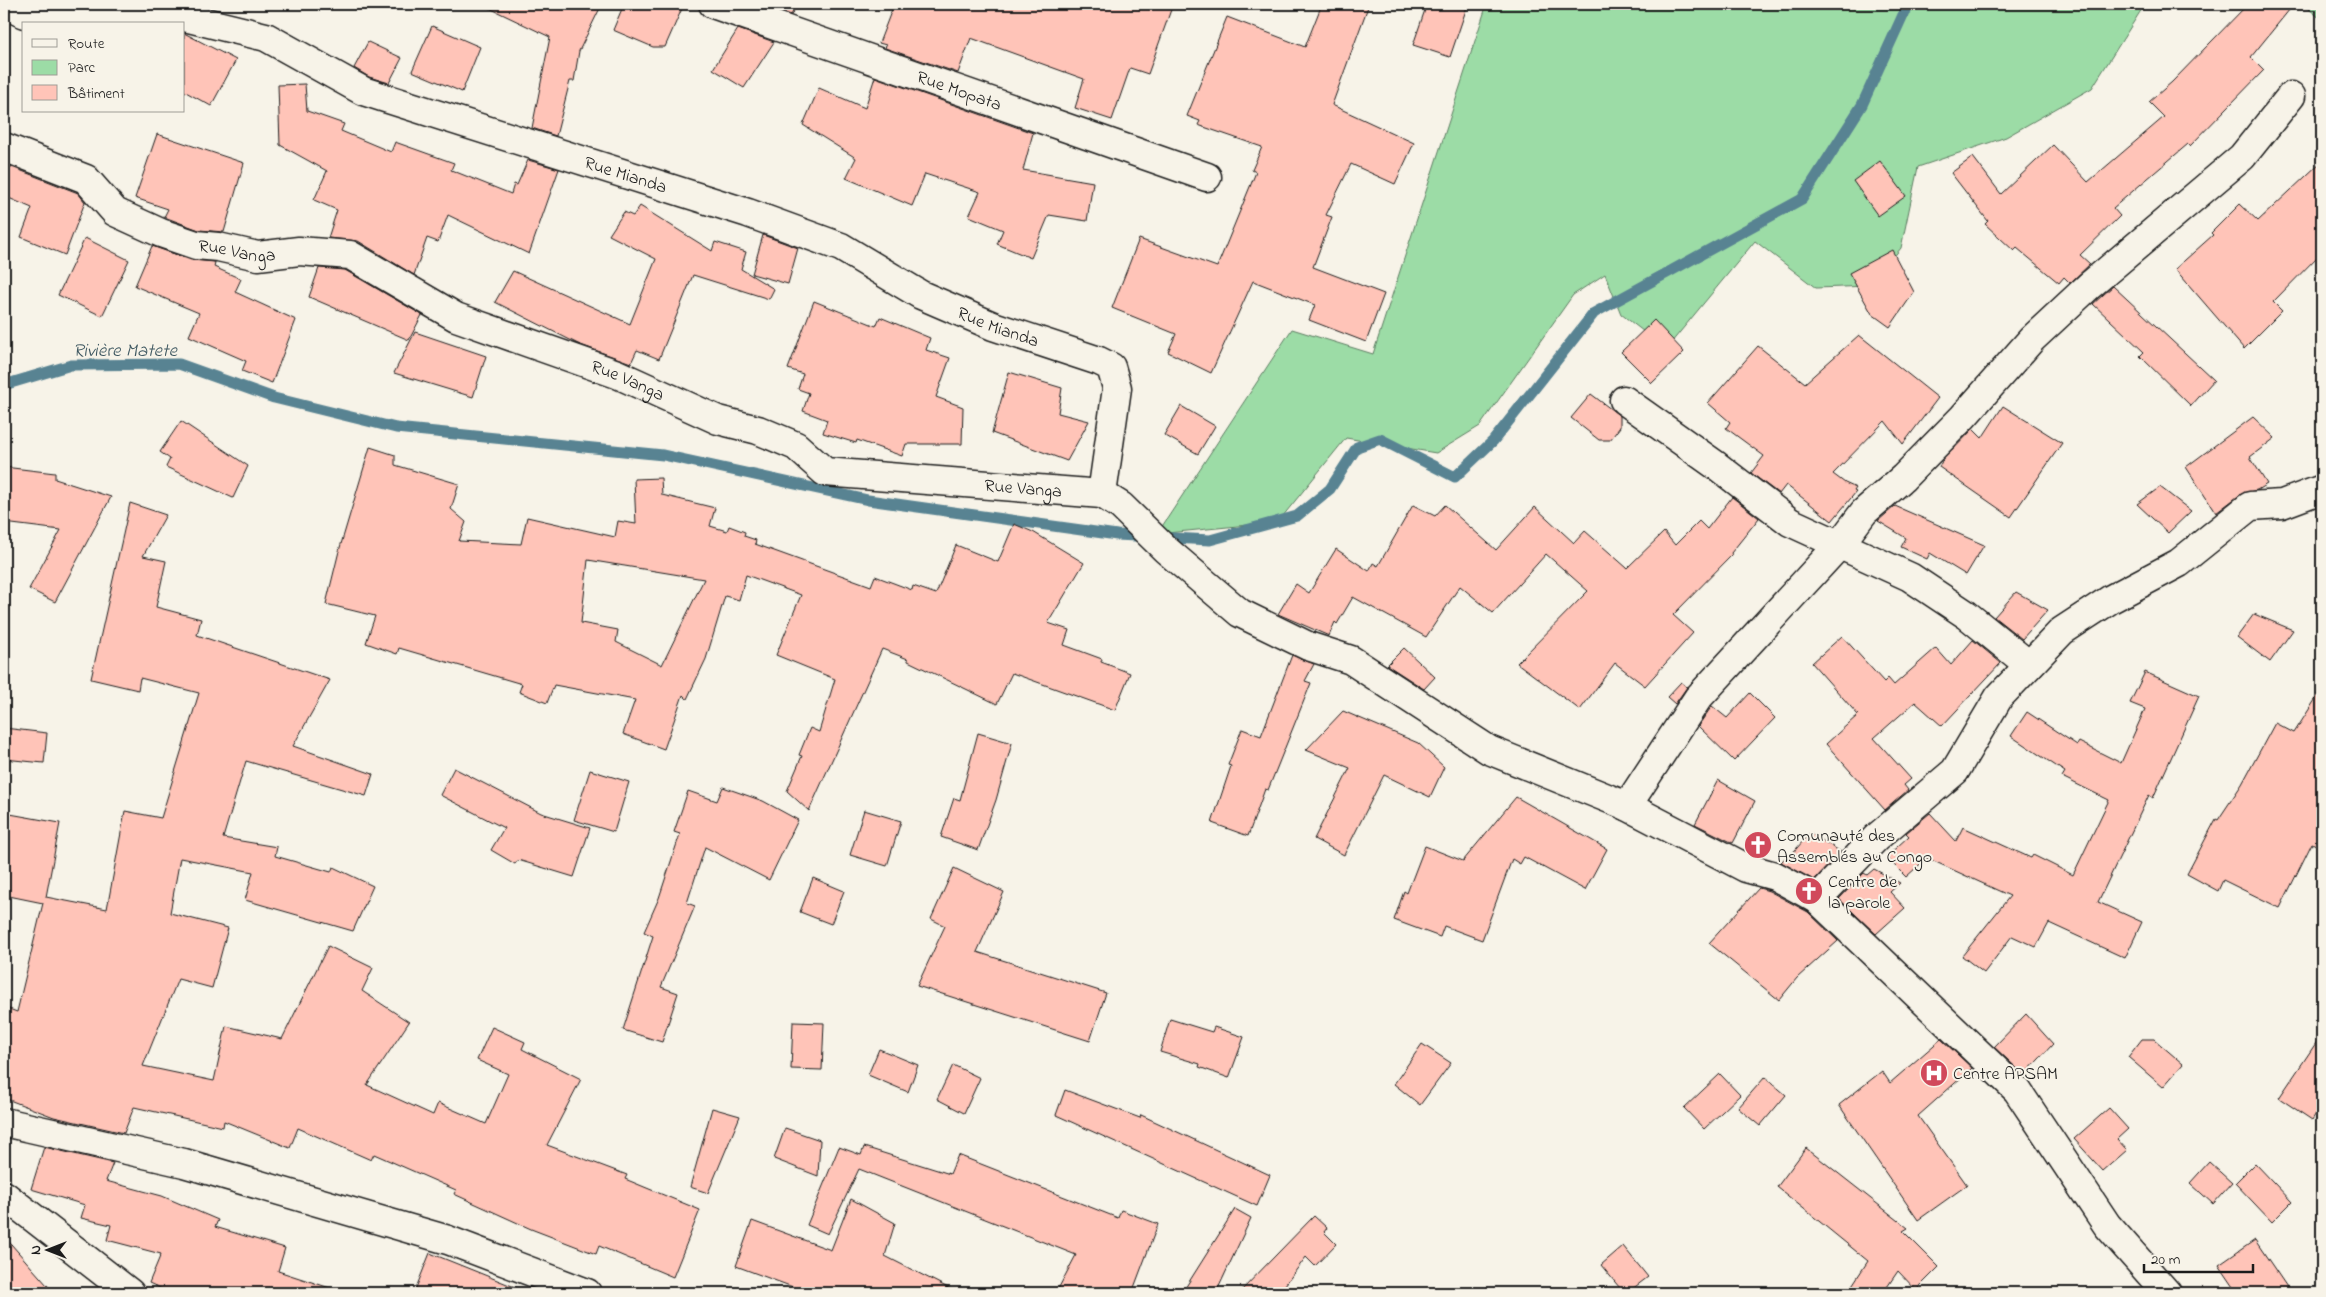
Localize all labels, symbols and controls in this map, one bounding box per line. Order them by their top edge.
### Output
legend [22,22,185,112]
text: Route [68,33,105,55]
text: Parc [68,57,96,79]
street label: Rue Mopata [913,65,1005,119]
text: Bâtiment [67,83,125,105]
street label: Rue Mianda [581,151,670,201]
street label: Rue Vanga [197,234,277,272]
street label: Rue Mianda [953,301,1042,355]
water label: Rivière Matete [73,338,178,365]
street label: Rue Vanga [587,355,668,409]
street label: Rue Vanga [983,474,1063,506]
place label: Comunauté des Assemblés au Congo [1777,824,1932,872]
church icon: Comunauté des Assemblés au Congo [1743,830,1773,860]
place label: Centre de la parole [1828,870,1898,917]
church icon: Centre de la parole [1794,876,1824,906]
hospital icon: Centre APSAM [1919,1058,1949,1088]
place label: Centre APSAM [1953,1062,2058,1088]
north arrow [22,1224,72,1274]
scale bar [2144,1242,2252,1274]
text: N [26,1245,47,1255]
text: 20 m [2151,1249,2181,1271]

